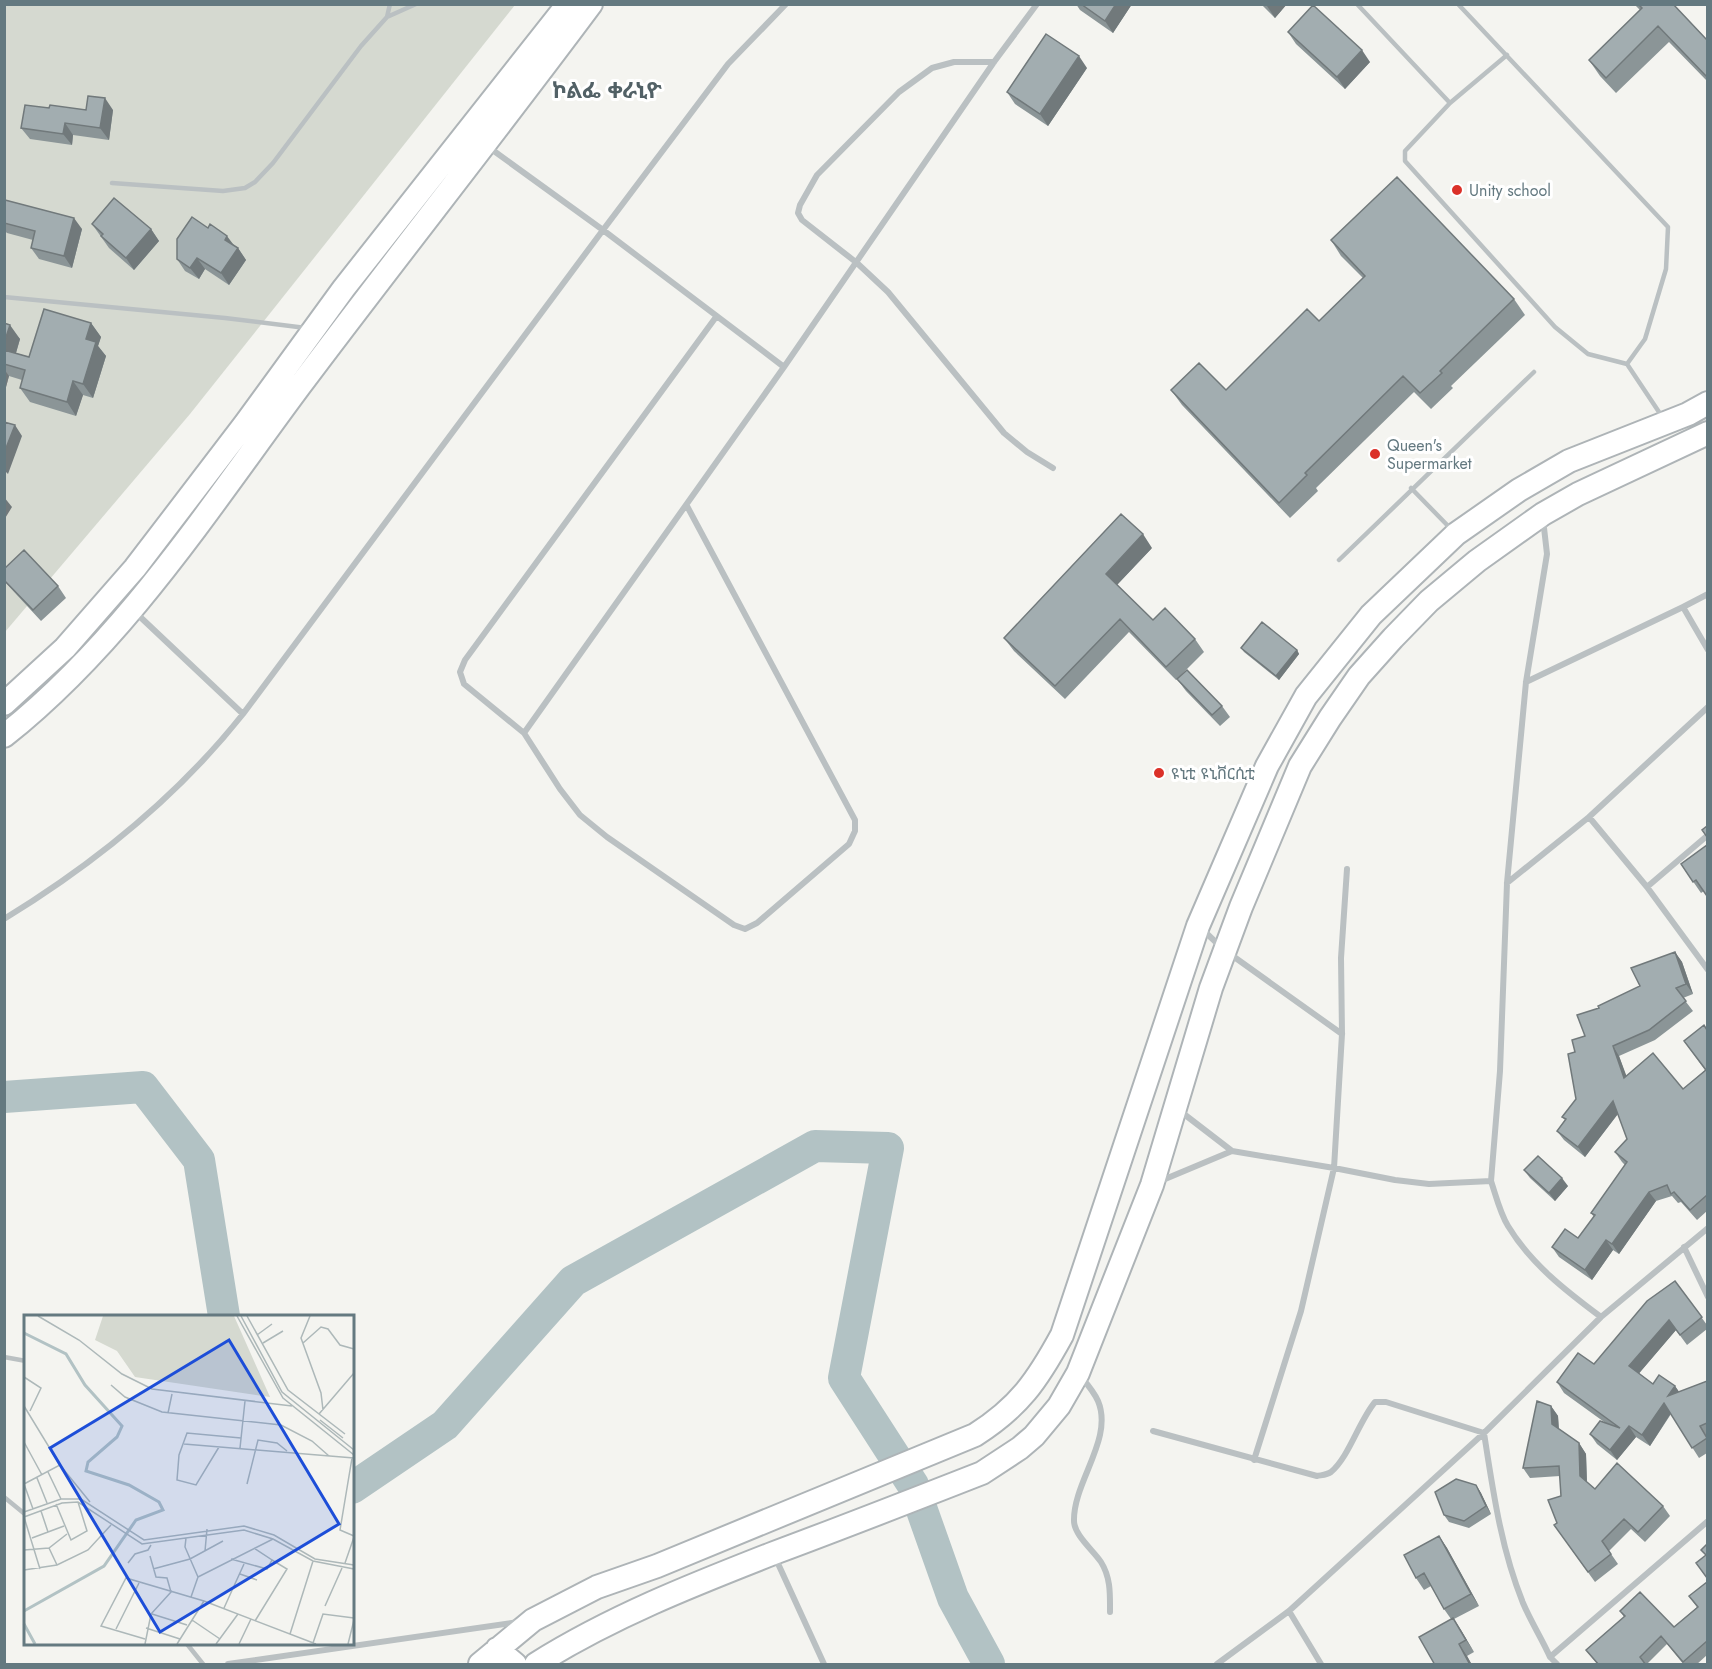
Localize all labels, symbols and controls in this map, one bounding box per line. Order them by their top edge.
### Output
district label: ኮልፌ ቀራኒዮ [552,74,663,106]
place label: Unity school [1469,179,1551,202]
marker: Unity school [1450,183,1464,197]
place label: Queen's Supermarket [1387,434,1472,475]
marker: Queen's Supermarket [1368,447,1382,461]
place label: ዩኒቲ ዩኒቨርሲቲ [1171,762,1255,785]
marker: ዩኒቲ ዩኒቨርሲቲ [1152,766,1166,780]
inset map [24,1315,354,1645]

